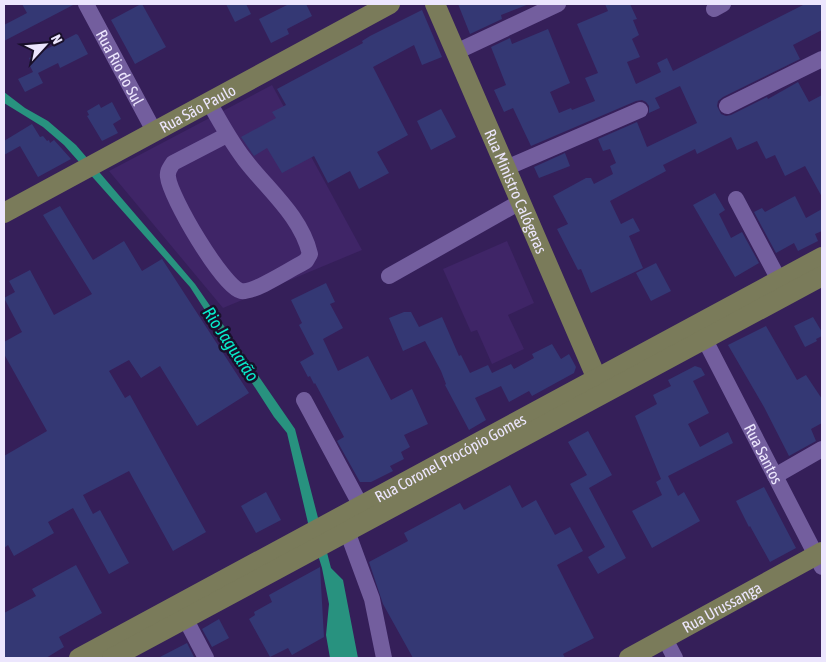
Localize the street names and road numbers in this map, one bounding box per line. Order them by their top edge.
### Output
street label: Rua Rio do Sul [92,27,148,109]
street label: Rua São Paulo [156,80,239,136]
street label: Rua Ministro Calógeras [481,126,551,256]
street label: Rua Coronel Procópio Gomes [372,409,529,506]
street label: Rua Santos [741,421,787,487]
street label: Rua Urussanga [679,578,765,636]

